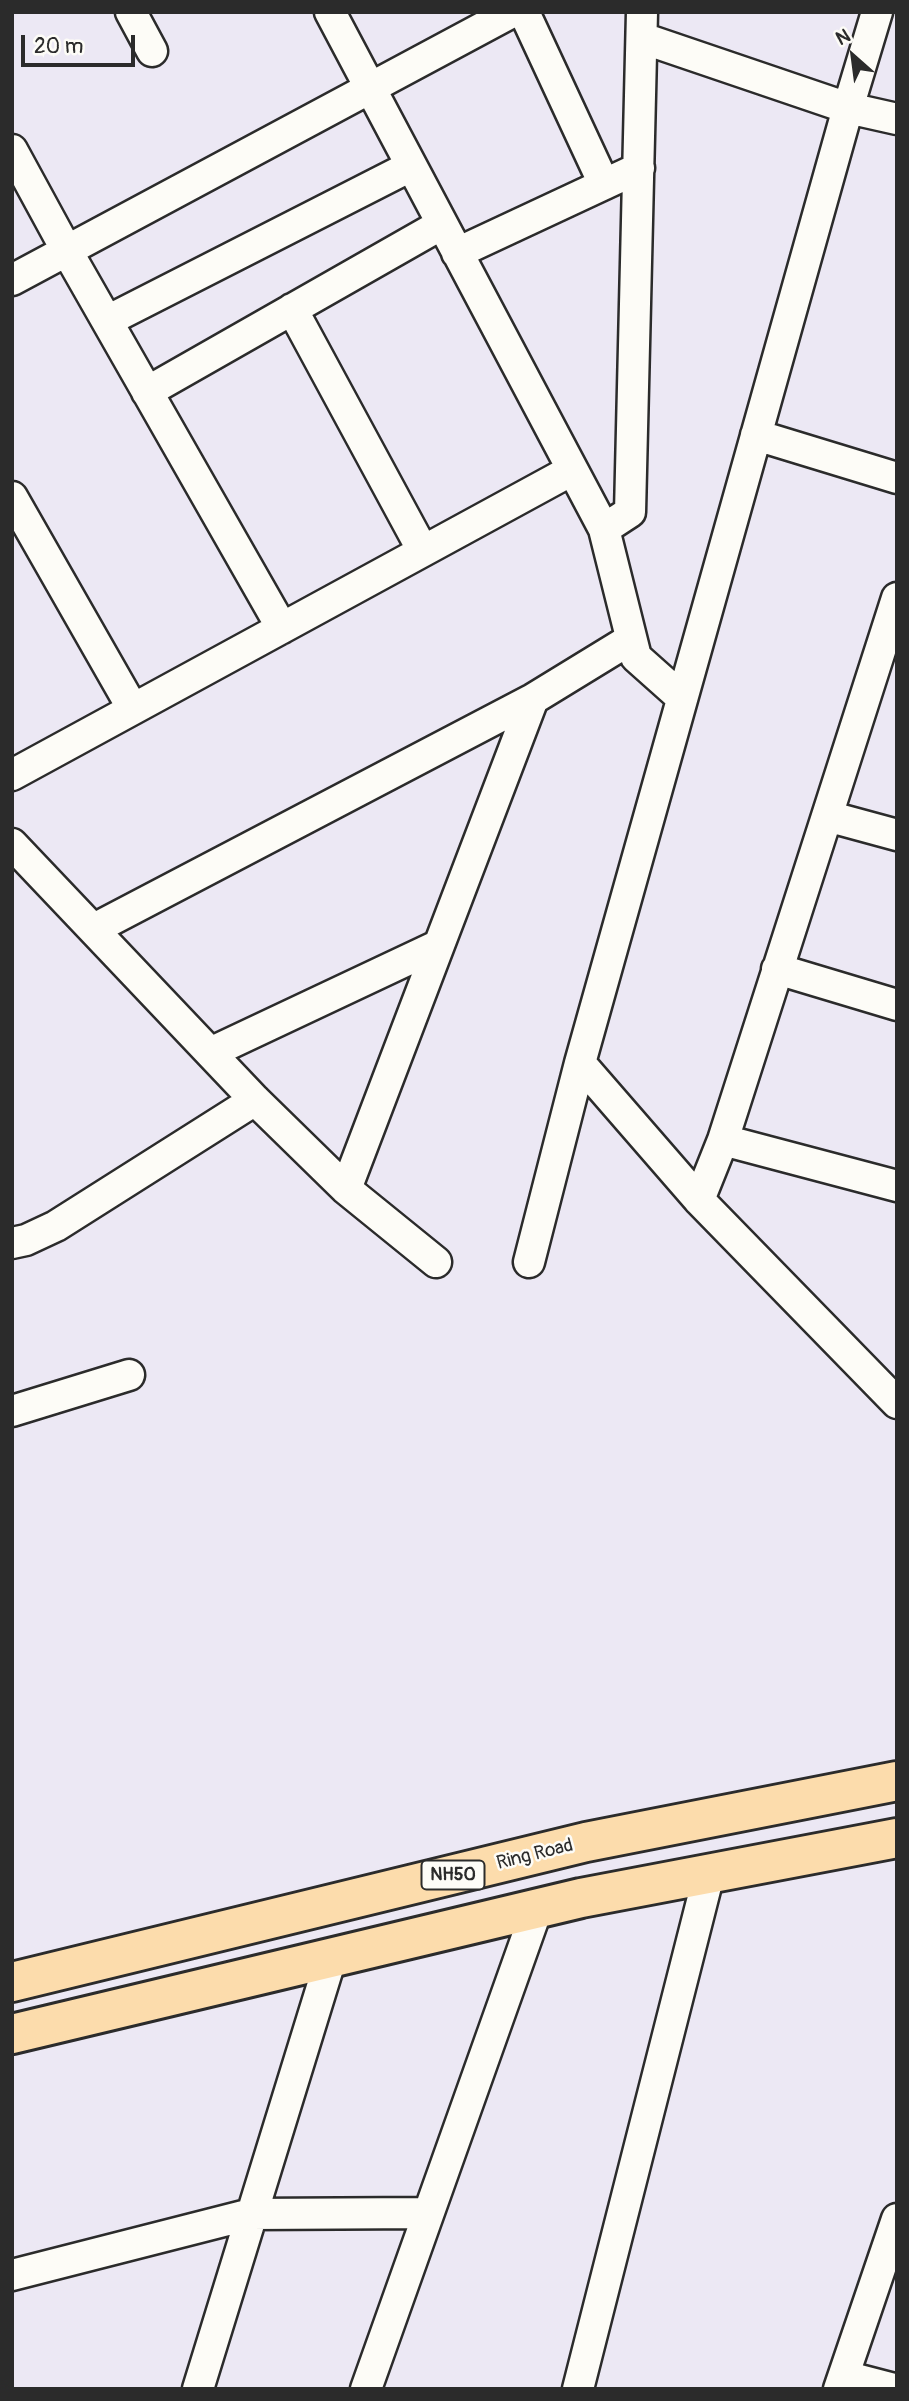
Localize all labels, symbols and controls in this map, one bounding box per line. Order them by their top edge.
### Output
scale bar [24,21,138,65]
north arrow [818,21,888,91]
text: N [832,24,854,51]
text: 20 m [34,33,83,60]
street label: Ring Road [494,1835,576,1875]
road number: NH50 [421,1860,484,1889]

